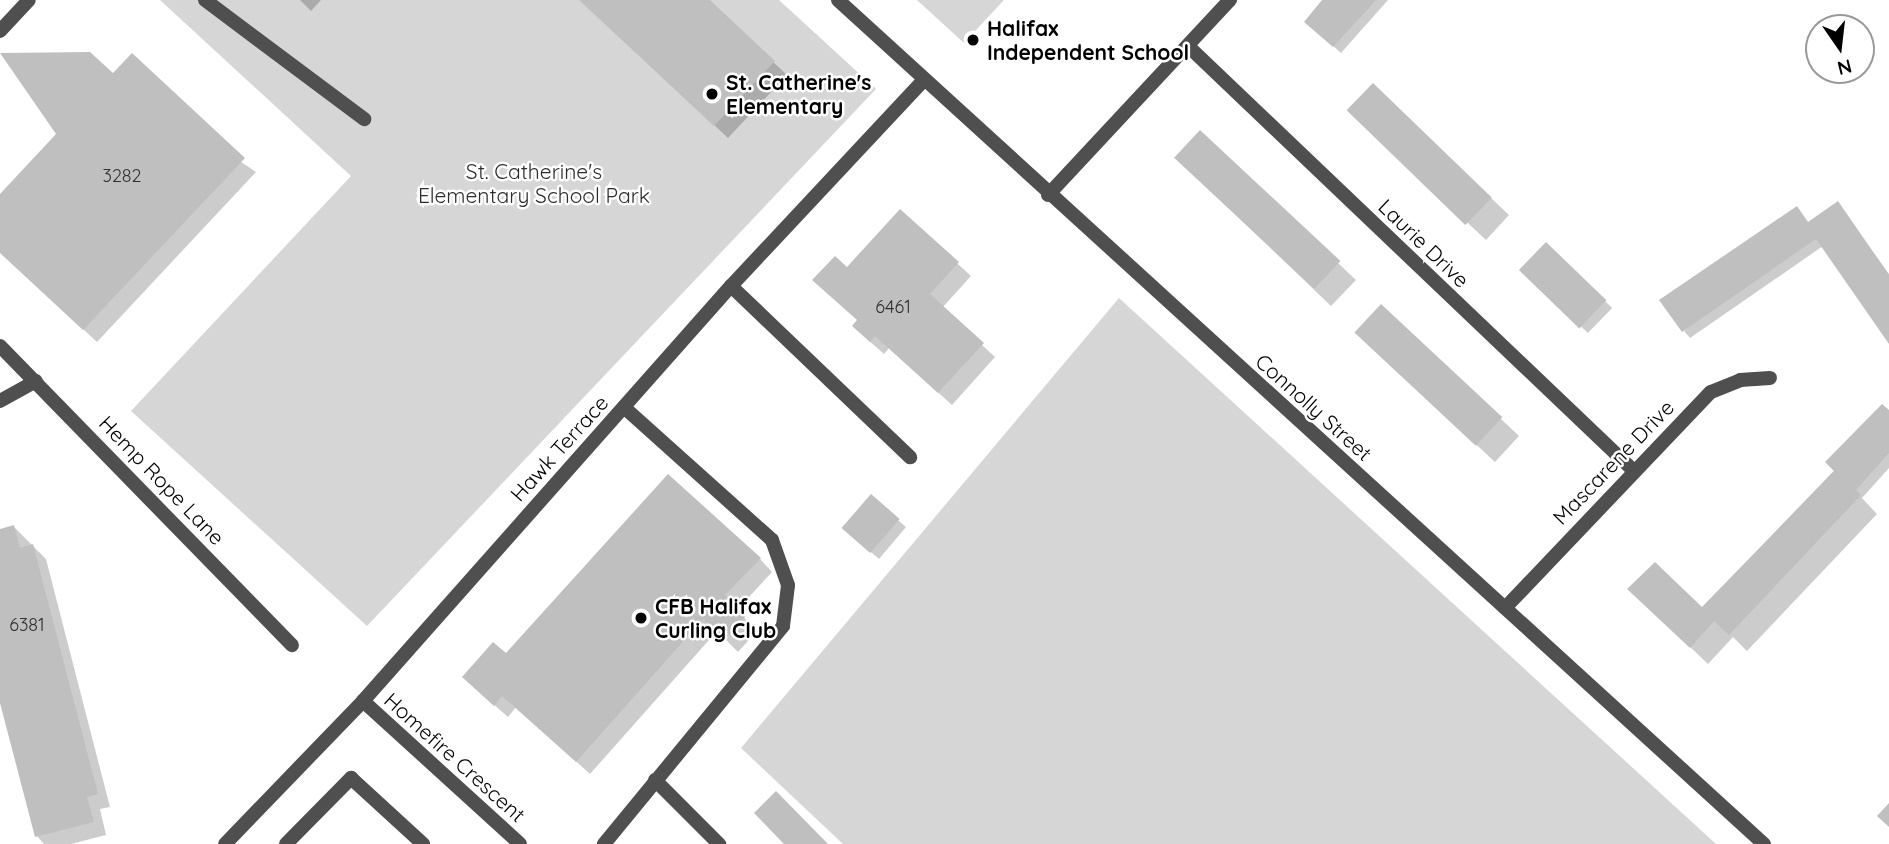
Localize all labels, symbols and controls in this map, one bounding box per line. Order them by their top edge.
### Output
north arrow [1805,14,1875,84]
place label: Halifax Independent School [987,15,1189,65]
marker: Halifax Independent School [965,32,981,48]
text: N [1835,54,1854,81]
place label: St. Catherine's Elementary [726,69,871,119]
marker: St. Catherine's Elementary [704,86,720,102]
park label: St. Catherine's Elementary School Park [418,158,650,208]
house number: 3282 [102,165,142,187]
street label: Laurie Drive [1373,194,1475,292]
house number: 6461 [875,296,911,318]
street label: Connolly Street [1251,348,1377,466]
street label: Hawk Terrace [505,390,613,506]
street label: Mascarene Drive [1547,395,1679,529]
street label: Hemp Rope Lane [94,410,230,550]
place label: CFB Halifax Curling Club [655,593,776,643]
marker: CFB Halifax Curling Club [633,610,649,626]
house number: 6381 [9,614,45,636]
street label: Homefire Crescent [379,687,531,827]

